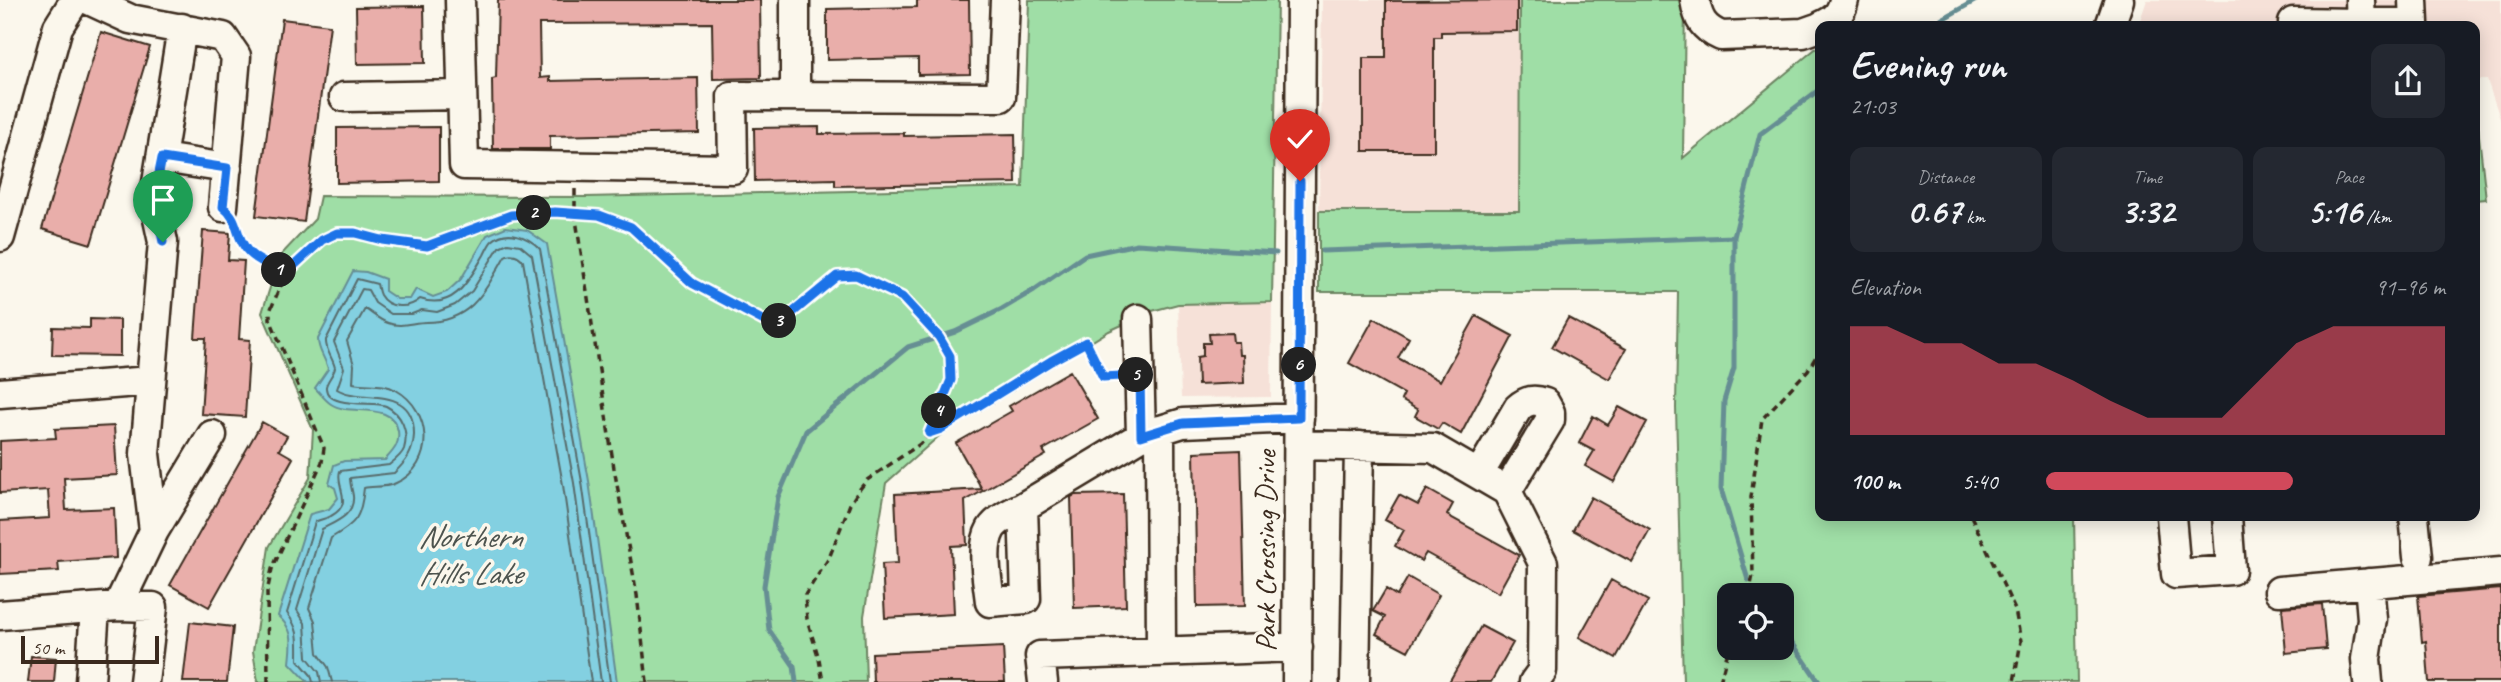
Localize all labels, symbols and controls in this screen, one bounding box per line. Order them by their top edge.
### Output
text: Evening run [1850,42,2006,89]
button: share [2371,44,2445,118]
text: 21:03 [1850,92,1896,121]
pin [1270,109,1330,181]
icon: check [1281,120,1319,158]
text: Distance [1917,165,1974,189]
text: Time [2133,165,2162,189]
text: Pace [2335,165,2364,189]
pin [133,170,193,242]
icon: arrive [144,181,182,219]
text: 0.67 [1907,189,1962,234]
text: 3:32 [2120,189,2175,234]
text: 5:16 [2307,189,2362,234]
pin: 2 [516,196,552,230]
text: 2 [529,200,538,224]
text: km [1962,205,1985,229]
text: /km [2362,205,2391,229]
pin: 1 [262,252,296,288]
text: 1 [274,257,283,281]
text: Elevation [1850,273,1921,302]
text: 91–96 m [2375,273,2445,302]
pin: 3 [762,304,796,338]
text: 3 [774,308,783,332]
pin: 6 [1282,348,1316,382]
text: 6 [1294,352,1303,376]
pin: 5 [1118,358,1154,392]
text: 5 [1131,362,1140,386]
pin: 4 [922,394,956,428]
text: 4 [934,398,943,422]
street label: Park Crossing Drive [1246,448,1284,652]
text: 100 m [1850,467,1900,496]
text: 5:40 [1962,467,1998,496]
water label: Northern Hills Lake [418,516,526,594]
map controls [1717,583,1794,660]
button: locate [1717,583,1794,660]
scale bar [21,633,159,665]
text: 50 m [32,636,64,660]

